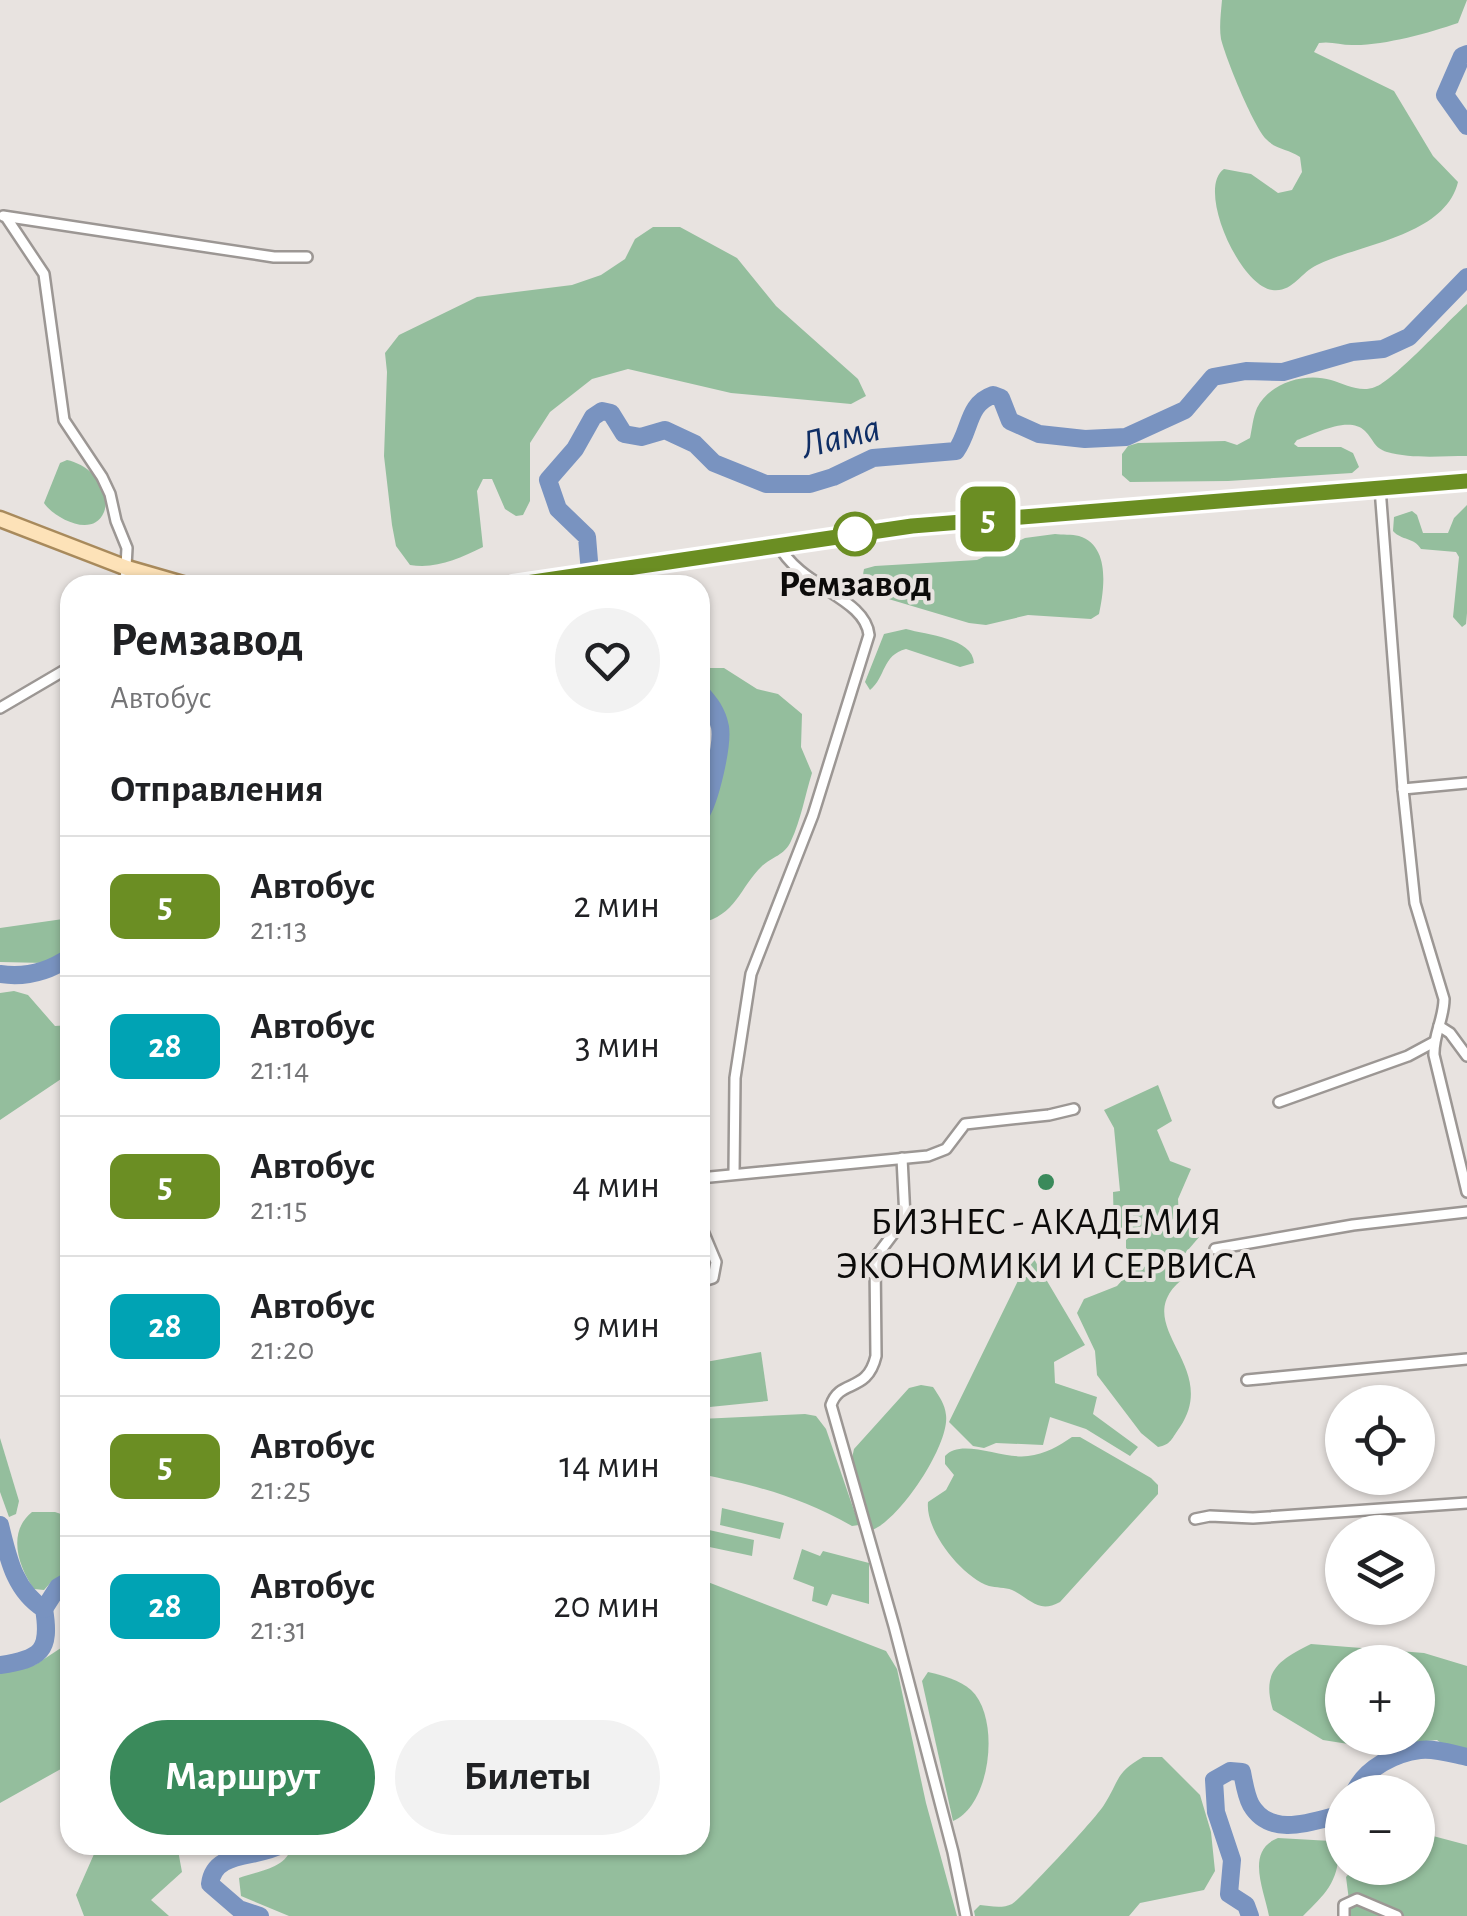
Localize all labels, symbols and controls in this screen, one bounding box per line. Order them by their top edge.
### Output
water label: Лама [796,408,884,466]
line badge: 5 [956,486,1020,552]
text: 5 [980,502,996,537]
marker: Ремзавод [834,513,876,555]
place label: Ремзавод [778,566,932,604]
button: heart [555,608,660,713]
text: Ремзавод [110,617,303,665]
text: Автобус [110,682,212,714]
text: Отправления [110,771,324,809]
text: Автобус [250,868,375,906]
text: 2 мин [573,887,660,925]
text: 5 [157,889,173,924]
text: 21:13 [250,913,307,945]
text: Автобус [250,1008,375,1046]
text: 3 мин [575,1027,660,1065]
text: 28 [148,1029,182,1064]
text: 21:14 [250,1053,309,1085]
text: Автобус [250,1148,375,1186]
text: 4 мин [572,1167,660,1205]
text: 5 [157,1169,173,1204]
marker: БИЗНЕС - АКАДЕМИЯ ЭКОНОМИКИ И СЕРВИСА [1035,1171,1057,1193]
text: 21:15 [250,1193,307,1225]
place label: БИЗНЕС - АКАДЕМИЯ ЭКОНОМИКИ И СЕРВИСА [836,1204,1256,1286]
text: Автобус [250,1288,375,1326]
text: 9 мин [573,1307,660,1345]
text: 28 [148,1309,182,1344]
text: 21:20 [250,1333,314,1365]
map controls [1325,1385,1435,1885]
button: locate [1325,1385,1435,1495]
text: Автобус [250,1428,375,1466]
text: 14 мин [559,1447,660,1485]
text: 5 [157,1449,173,1484]
text: 21:25 [250,1473,311,1505]
button: layers [1325,1515,1435,1625]
text: Автобус [250,1568,375,1606]
text: 20 мин [553,1587,660,1625]
text: 28 [148,1589,182,1624]
text: 21:31 [250,1613,307,1645]
button: + [1325,1645,1435,1755]
button: Маршрут [110,1720,375,1835]
button: Билеты [395,1720,660,1835]
button: − [1325,1775,1435,1885]

